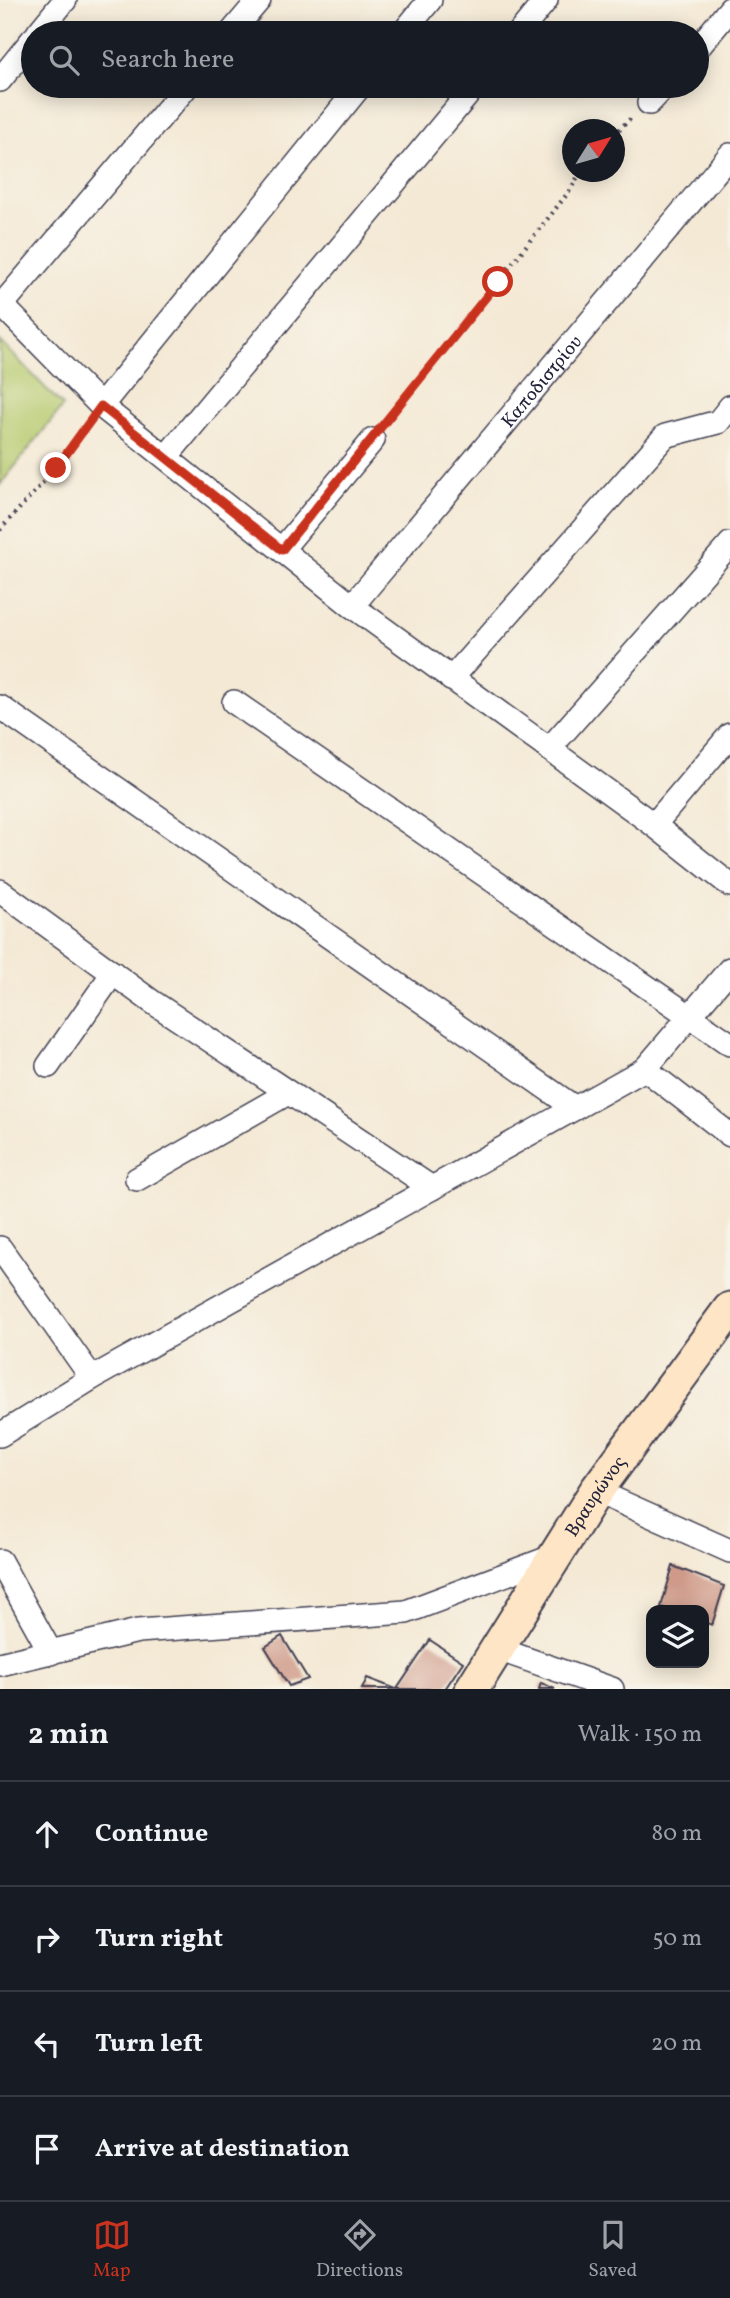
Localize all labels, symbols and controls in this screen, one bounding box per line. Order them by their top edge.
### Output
search box [21,21,709,98]
icon: search [45,41,83,79]
text: Search here [101,42,234,78]
north arrow [562,119,625,182]
route start [482,266,513,297]
street label: Καποδιστρίου [496,330,589,434]
route end [40,452,71,483]
street label: Βραυρώνος [560,1451,633,1542]
map controls [646,1605,709,1668]
button: layers [646,1605,709,1668]
text: 2 min [28,1714,109,1756]
text: Walk · 150 m [578,1719,702,1751]
icon: ahead [28,1815,66,1853]
text: Continue [95,1816,208,1852]
text: 80 m [652,1818,702,1850]
icon: right [28,1920,66,1958]
text: Turn right [95,1921,223,1957]
text: 50 m [653,1923,702,1955]
icon: left [28,2025,66,2063]
text: Turn left [95,2026,203,2062]
text: 20 m [651,2028,702,2060]
icon: arrive [28,2130,66,2168]
text: Arrive at destination [95,2131,350,2167]
tab: Map [93,2216,131,2284]
tab: Directions [316,2216,403,2284]
tab: Saved [588,2216,637,2284]

